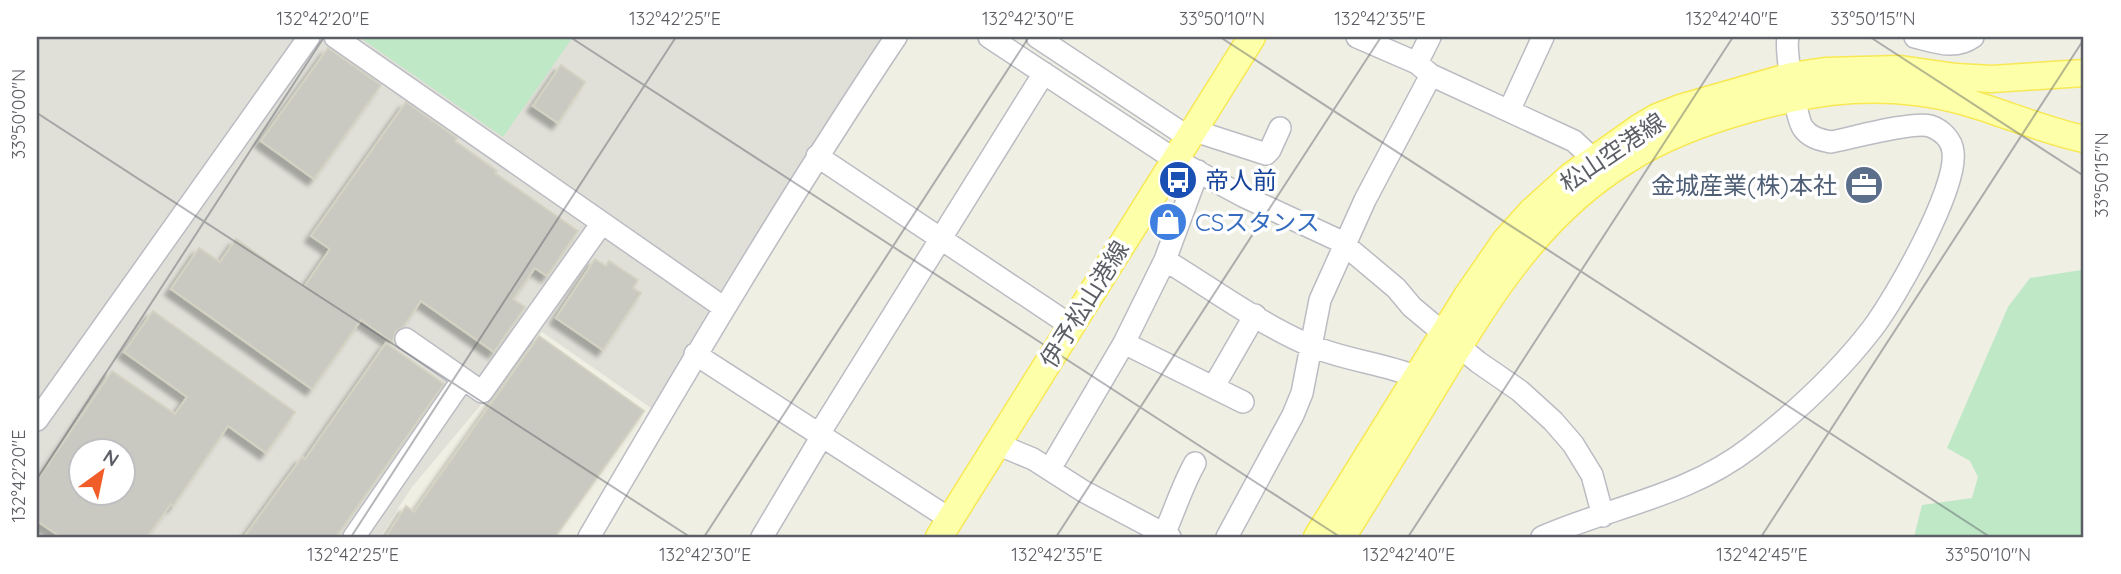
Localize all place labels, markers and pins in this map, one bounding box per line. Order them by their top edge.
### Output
bus stop icon: 帝人前 [1157,159,1199,201]
office icon: 金城産業(株)本社 [1843,164,1885,206]
place label: 帝人前 [1205,165,1277,195]
place label: 金城産業(株)本社 [1651,170,1837,200]
shop icon: CSスタンス [1147,201,1189,243]
place label: CSスタンス [1195,207,1320,237]

